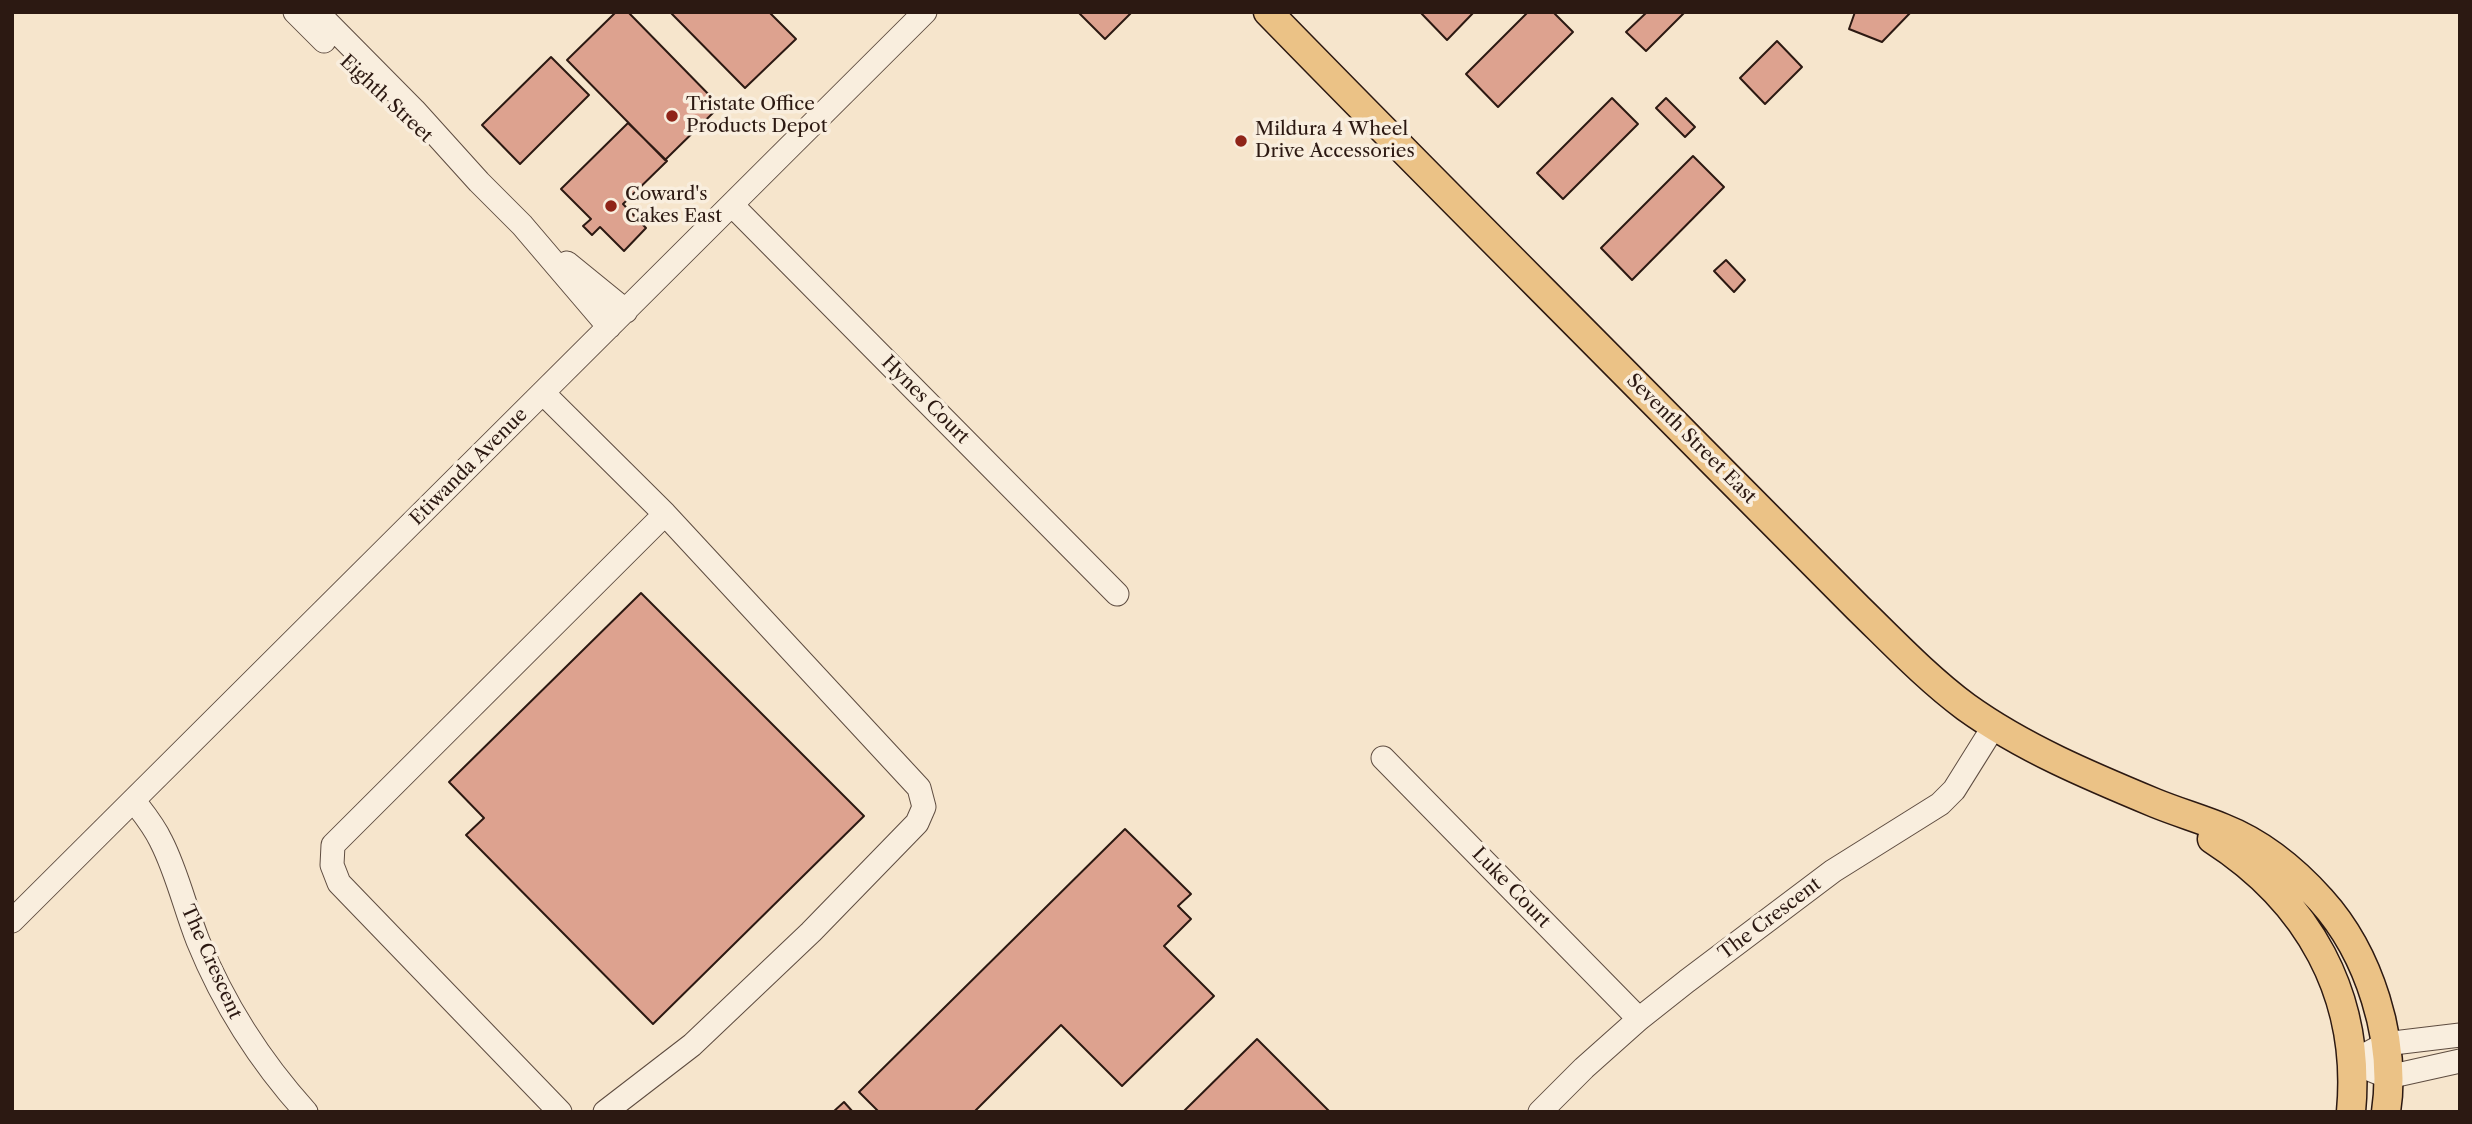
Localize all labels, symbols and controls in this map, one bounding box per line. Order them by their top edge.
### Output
street label: Eighth Street [335,50,437,148]
place label: Tristate Office Products Depot [686,94,827,138]
marker: Tristate Office Products Depot [664,108,680,124]
place label: Mildura 4 Wheel Drive Accessories [1255,119,1415,163]
marker: Mildura 4 Wheel Drive Accessories [1233,133,1249,149]
place label: Coward's Cakes East [625,184,722,228]
marker: Coward's Cakes East [603,198,619,214]
street label: Hynes Court [876,351,974,449]
street label: Seventh Street East [1621,369,1761,509]
street label: Etiwanda Avenue [406,404,532,530]
street label: Luke Court [1467,843,1555,933]
street label: The Crescent [1714,873,1826,965]
street label: The Crescent [176,901,246,1023]

